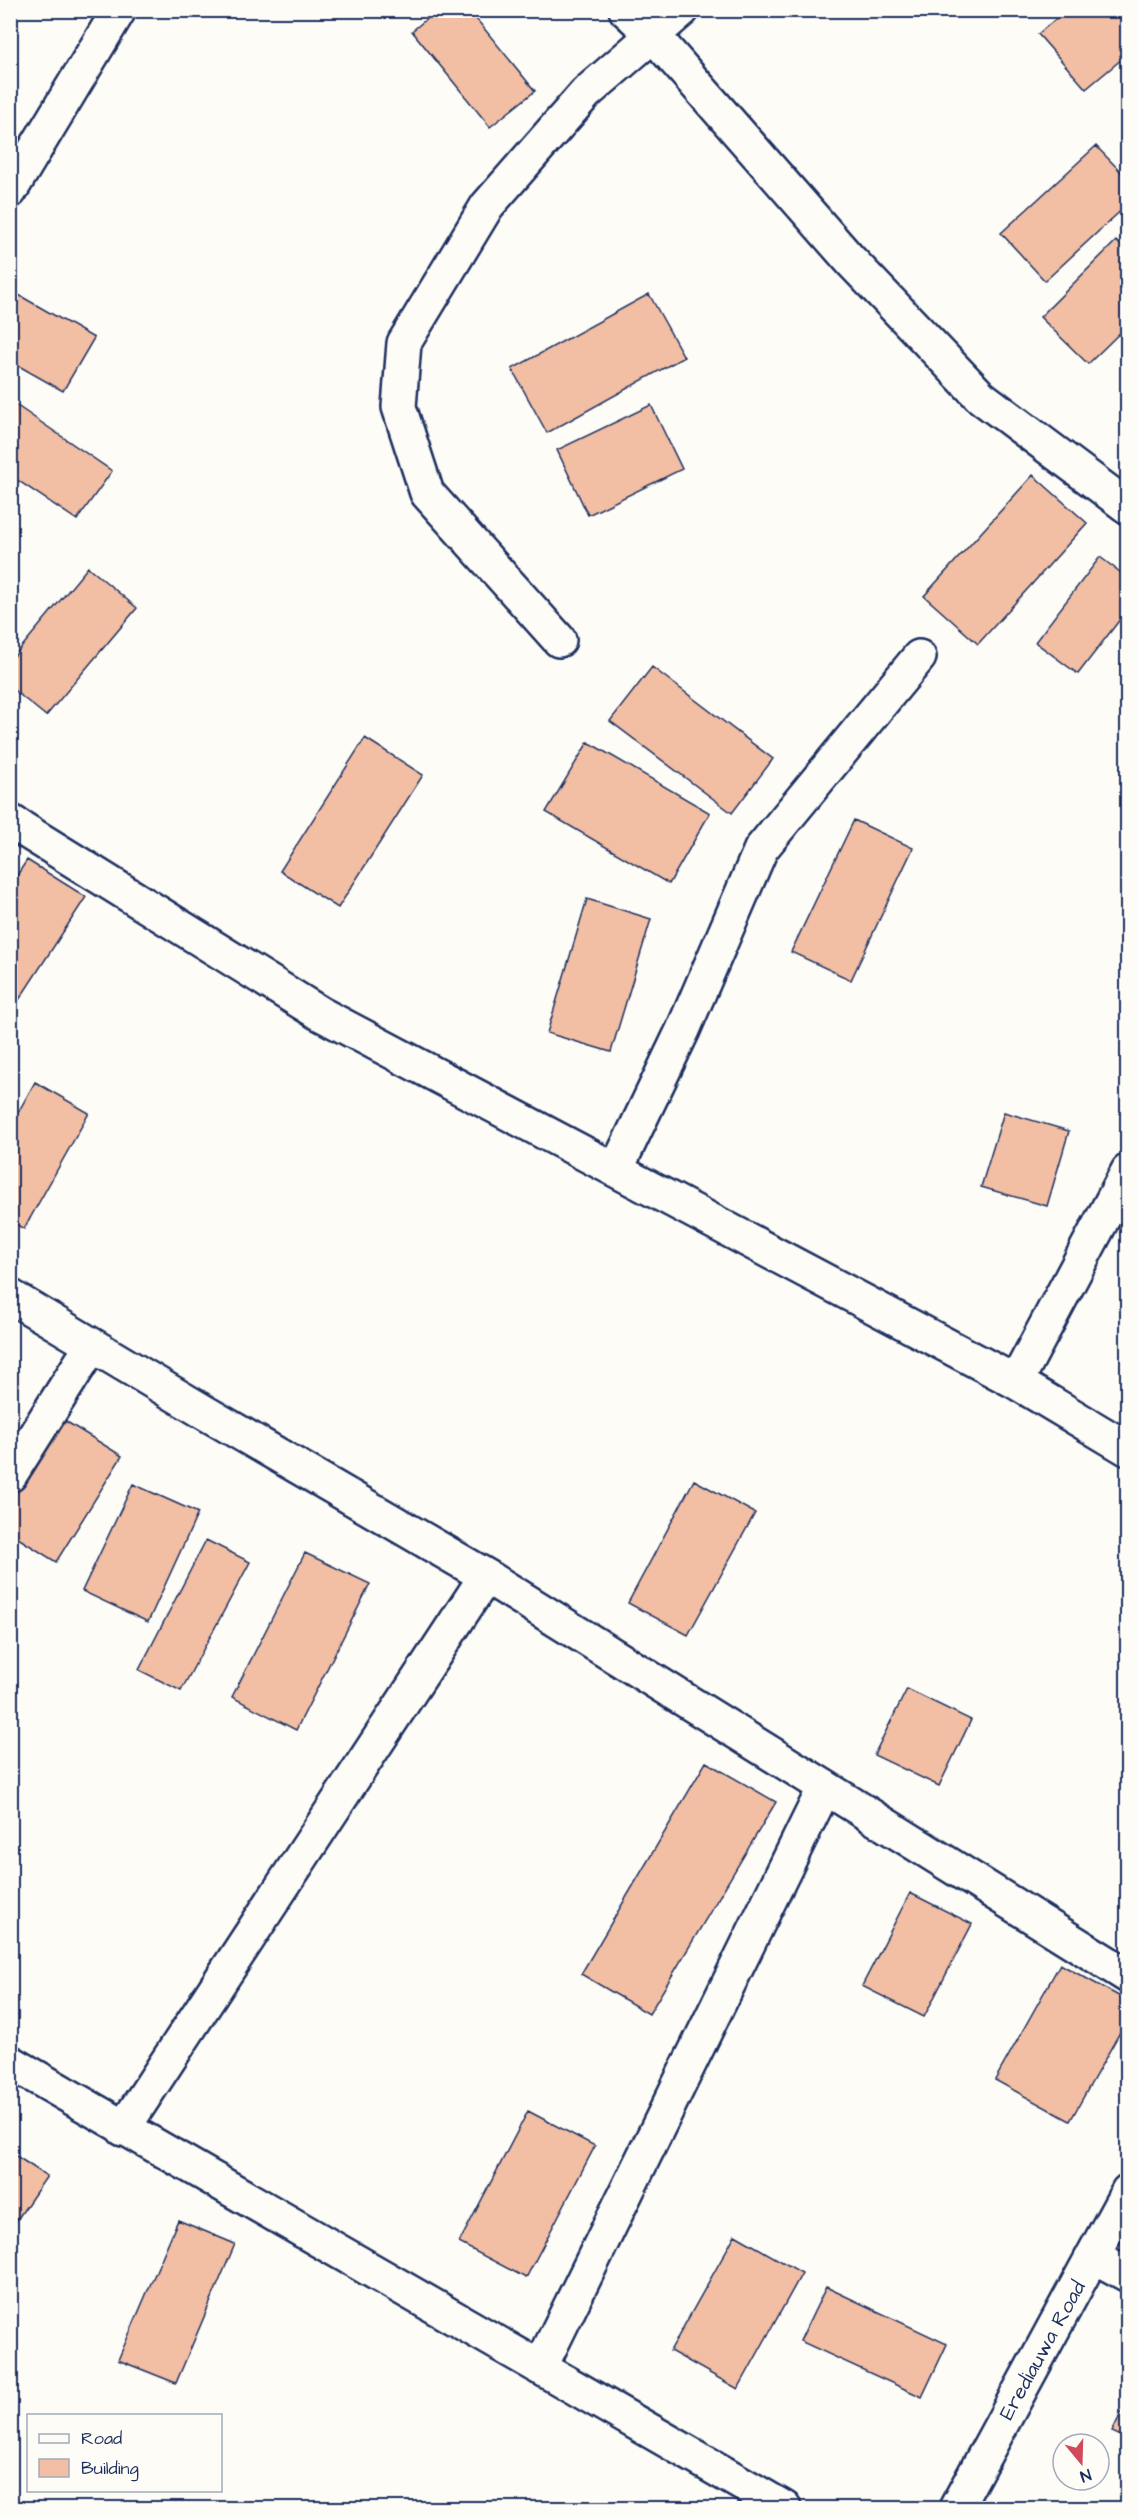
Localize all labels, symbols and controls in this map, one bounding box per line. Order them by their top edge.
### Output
street label: Erediauwa Road [992,2275,1093,2425]
legend [27,2414,222,2492]
text: Road [81,2426,122,2451]
north arrow [1051,2432,1111,2492]
text: Building [81,2456,139,2482]
text: N [1077,2463,1094,2487]

